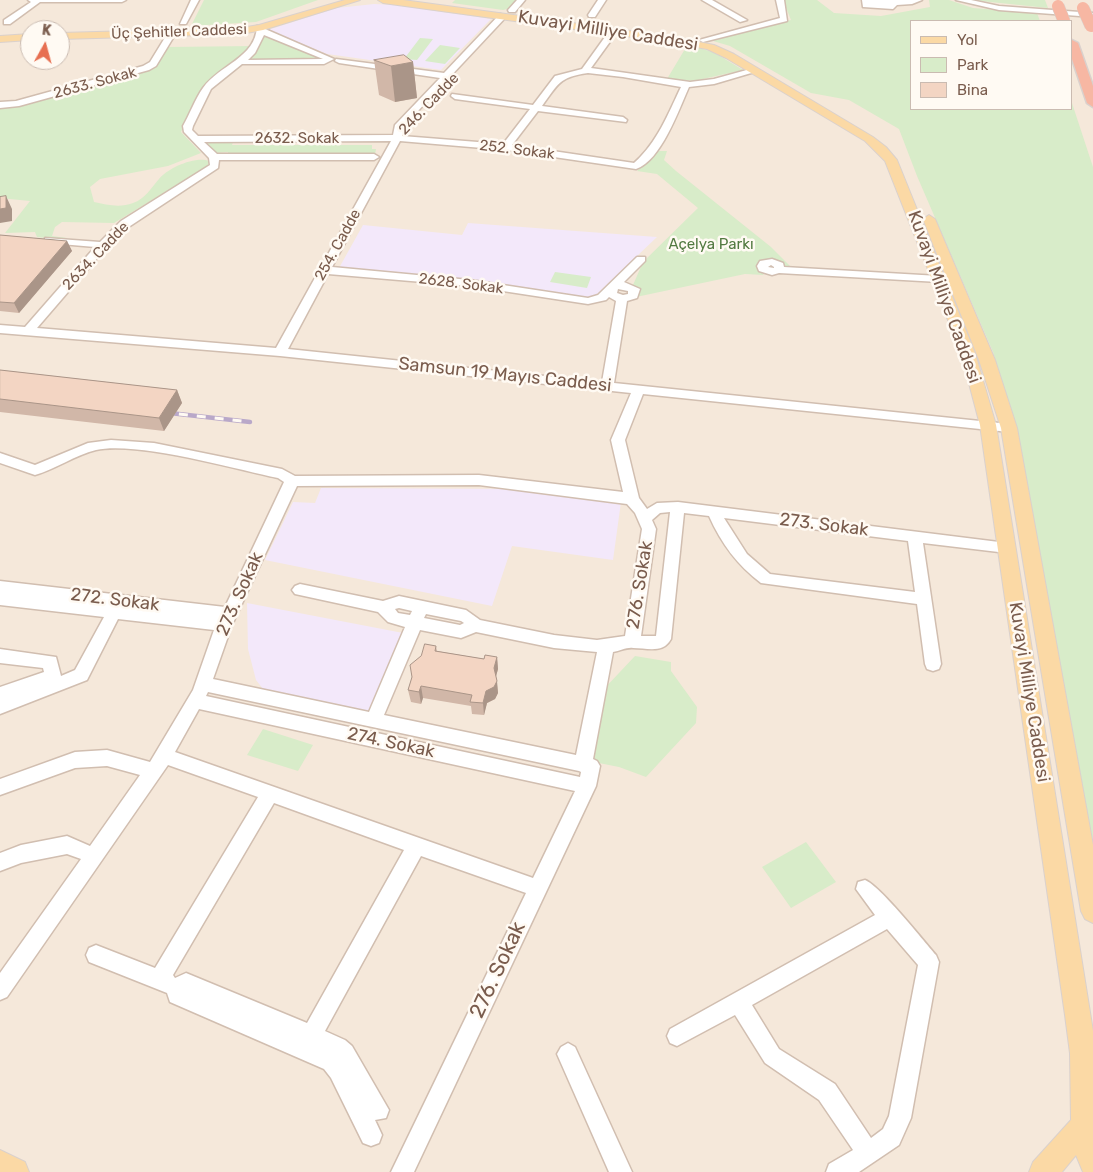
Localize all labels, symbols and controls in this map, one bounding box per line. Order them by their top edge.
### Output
street label: Kuvayi Milliye Caddesi [516,6,700,56]
north arrow [20,20,70,70]
legend [910,20,1073,110]
street label: Üç Şehitler Caddesi [111,21,247,43]
text: K [41,22,52,40]
text: Yol [957,31,978,49]
text: Park [957,56,988,74]
street label: 2633. Sokak [52,63,138,103]
street label: 246. Cadde [395,69,463,139]
text: Bina [957,81,988,99]
street label: 2632. Sokak [255,130,339,148]
street label: 252. Sokak [478,136,556,164]
street label: 254. Cadde [311,206,365,284]
street label: Kuvayi Milliye Caddesi [903,208,985,386]
street label: 2634. Cadde [59,218,133,294]
park label: Açelya Parkı [668,236,754,254]
street label: 2628. Sokak [418,270,504,298]
street label: Samsun 19 Mayıs Caddesi [397,353,613,397]
street label: 273. Sokak [778,509,870,541]
street label: 276. Sokak [622,539,658,631]
street label: 273. Sokak [212,549,268,639]
street label: 272. Sokak [69,584,161,616]
street label: Kuvayi Milliye Caddesi [1004,600,1054,784]
street label: 274. Sokak [345,723,437,763]
street label: 276. Sokak [465,918,531,1022]

